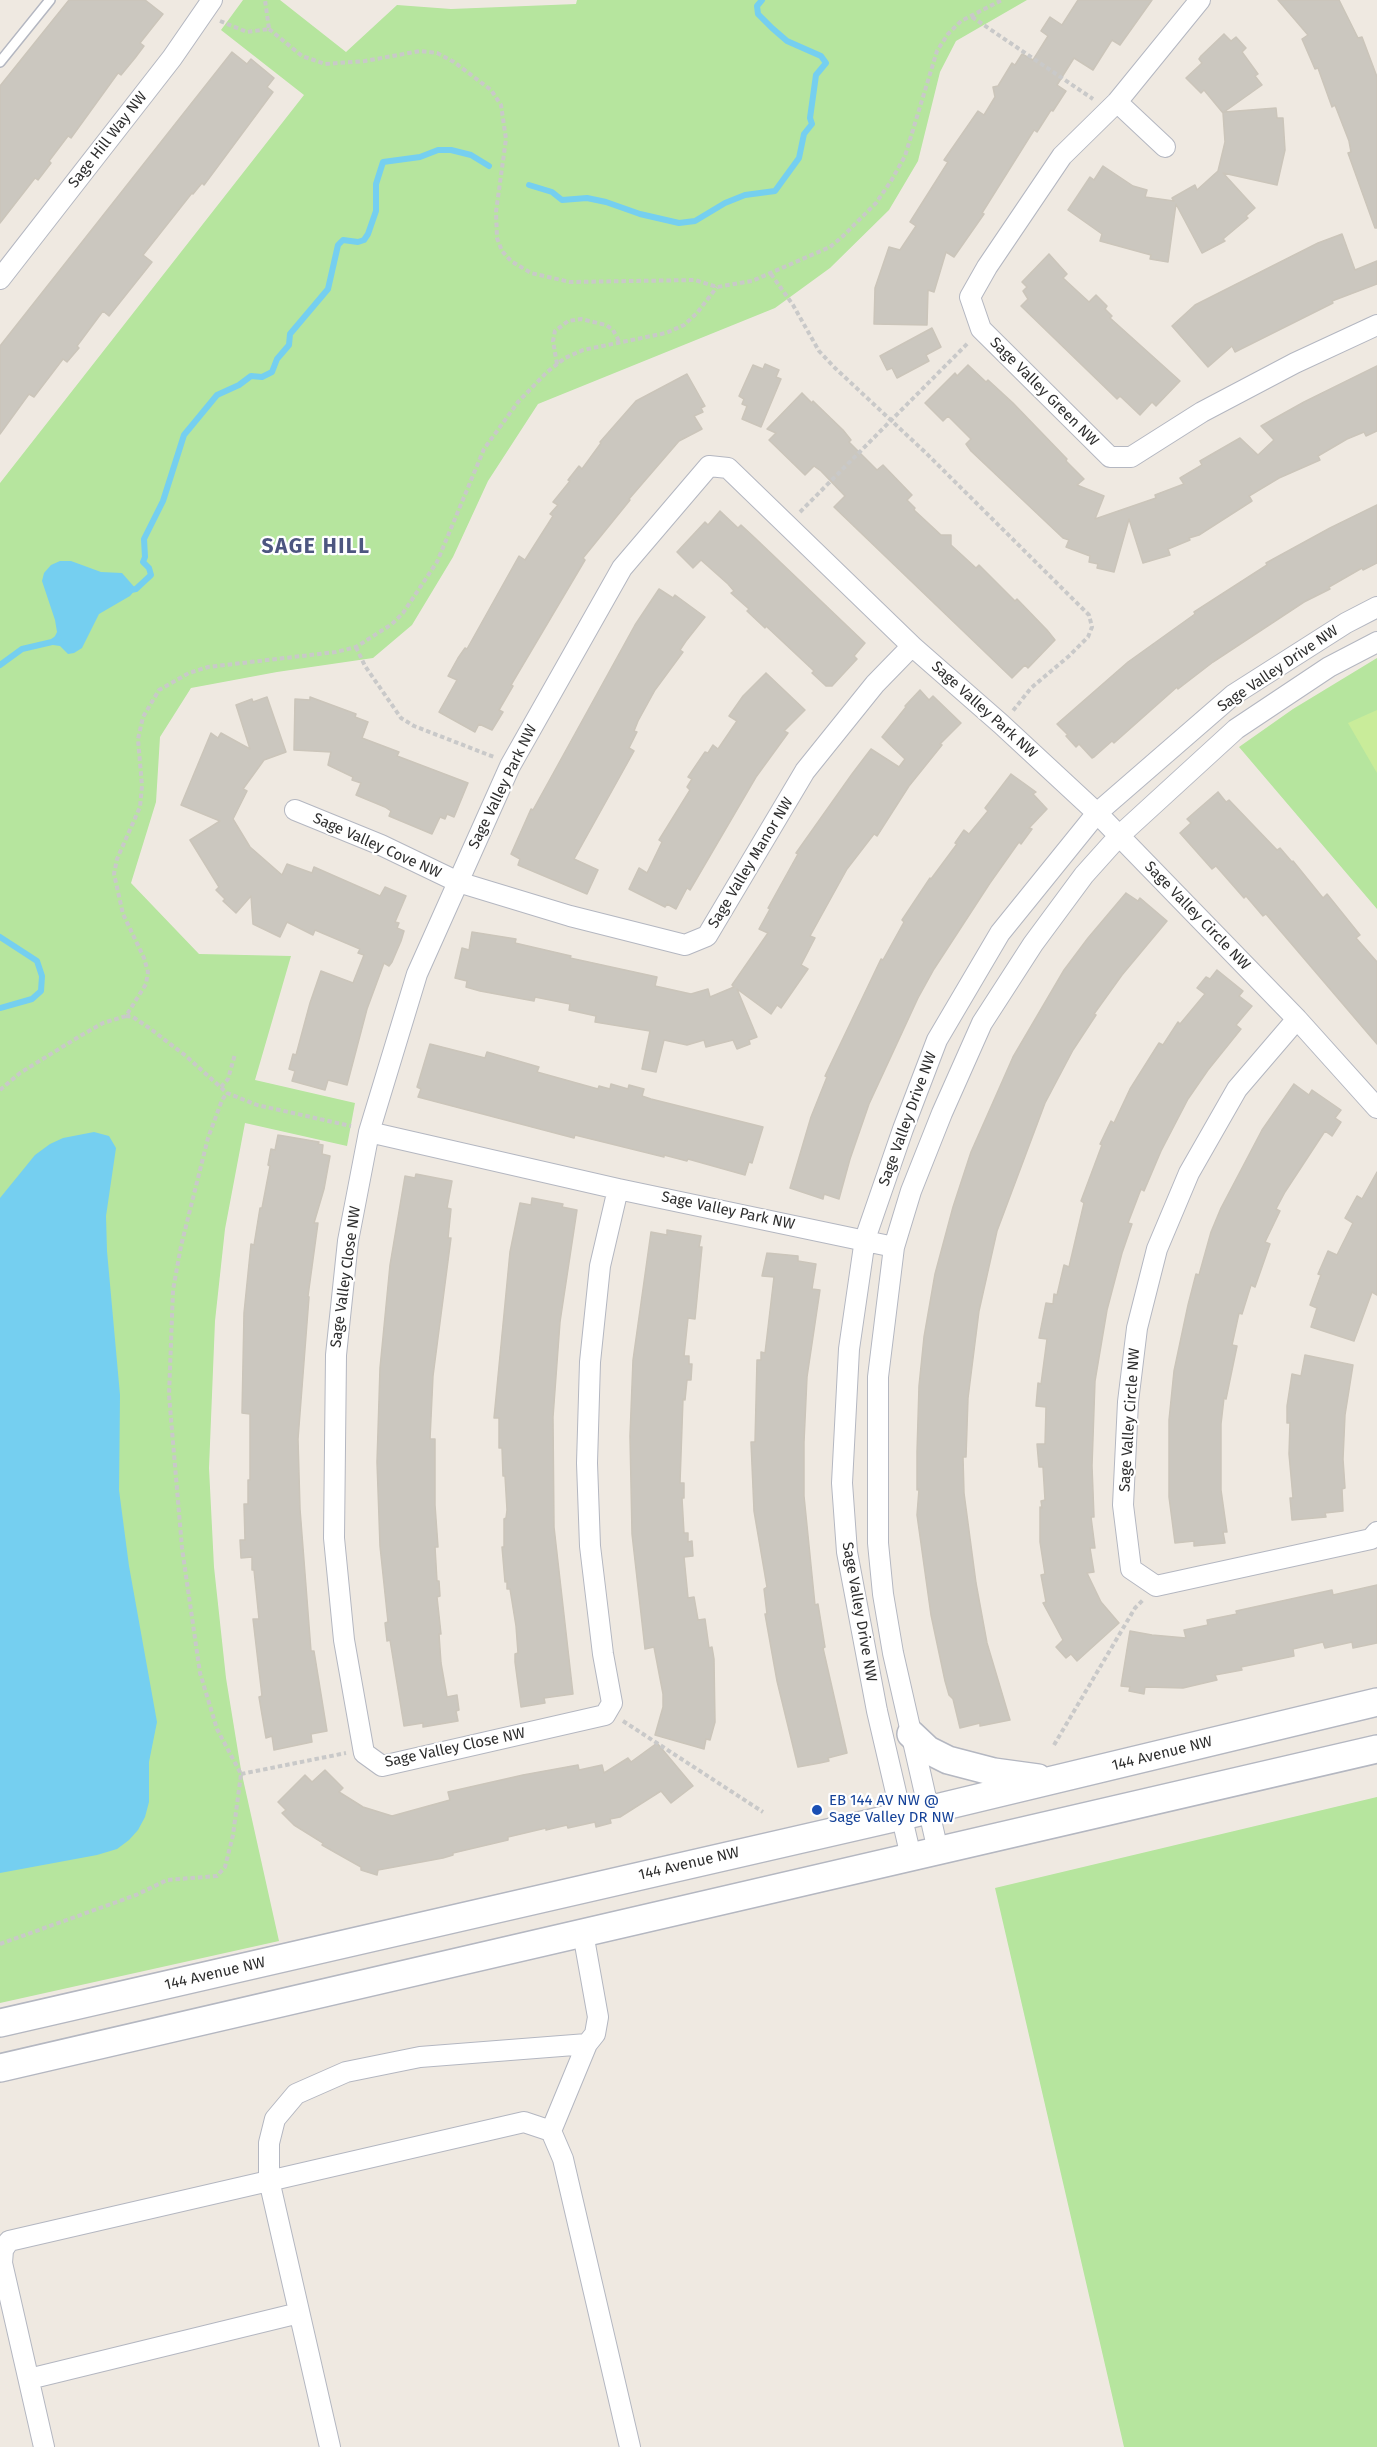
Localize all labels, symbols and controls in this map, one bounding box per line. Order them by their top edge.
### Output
street label: Sage Hill Way NW [65,88,151,192]
street label: Sage Valley Green NW [986,334,1102,450]
district label: SAGE HILL [262,534,370,560]
street label: Sage Valley Drive NW [1214,622,1342,716]
street label: Sage Valley Park NW [927,658,1041,762]
street label: Sage Valley Park NW [465,722,541,852]
street label: Sage Valley Manor NW [705,794,797,932]
street label: Sage Valley Cove NW [310,810,444,882]
street label: Sage Valley Circle NW [1140,858,1254,974]
street label: Sage Valley Drive NW [875,1049,941,1189]
street label: Sage Valley Park NW [660,1188,796,1234]
street label: Sage Valley Close NW [327,1205,365,1349]
street label: Sage Valley Circle NW [1116,1348,1144,1492]
street label: Sage Valley Drive NW [838,1541,880,1683]
street label: Sage Valley Close NW [383,1724,527,1772]
street label: 144 Avenue NW [1110,1733,1214,1775]
place label: EB 144 AV NW @ Sage Valley DR NW [829,1792,954,1827]
marker: EB 144 AV NW @ Sage Valley DR NW [810,1803,824,1817]
street label: 144 Avenue NW [637,1844,741,1884]
street label: 144 Avenue NW [163,1954,267,1994]

